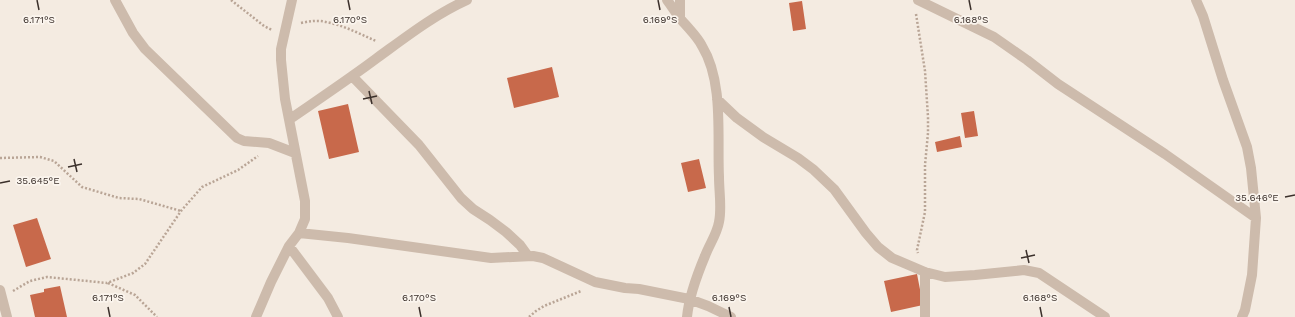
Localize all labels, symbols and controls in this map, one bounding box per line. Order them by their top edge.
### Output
text: 6.171°S [23,14,55,25]
text: 6.170°S [333,14,367,25]
text: 6.169°S [643,14,677,25]
text: 6.168°S [954,14,988,25]
text: 35.645°E [16,175,60,186]
text: 35.646°E [1235,192,1279,203]
text: 6.171°S [92,292,124,303]
text: 6.170°S [402,292,436,303]
text: 6.169°S [712,292,746,303]
text: 6.168°S [1023,292,1057,303]

